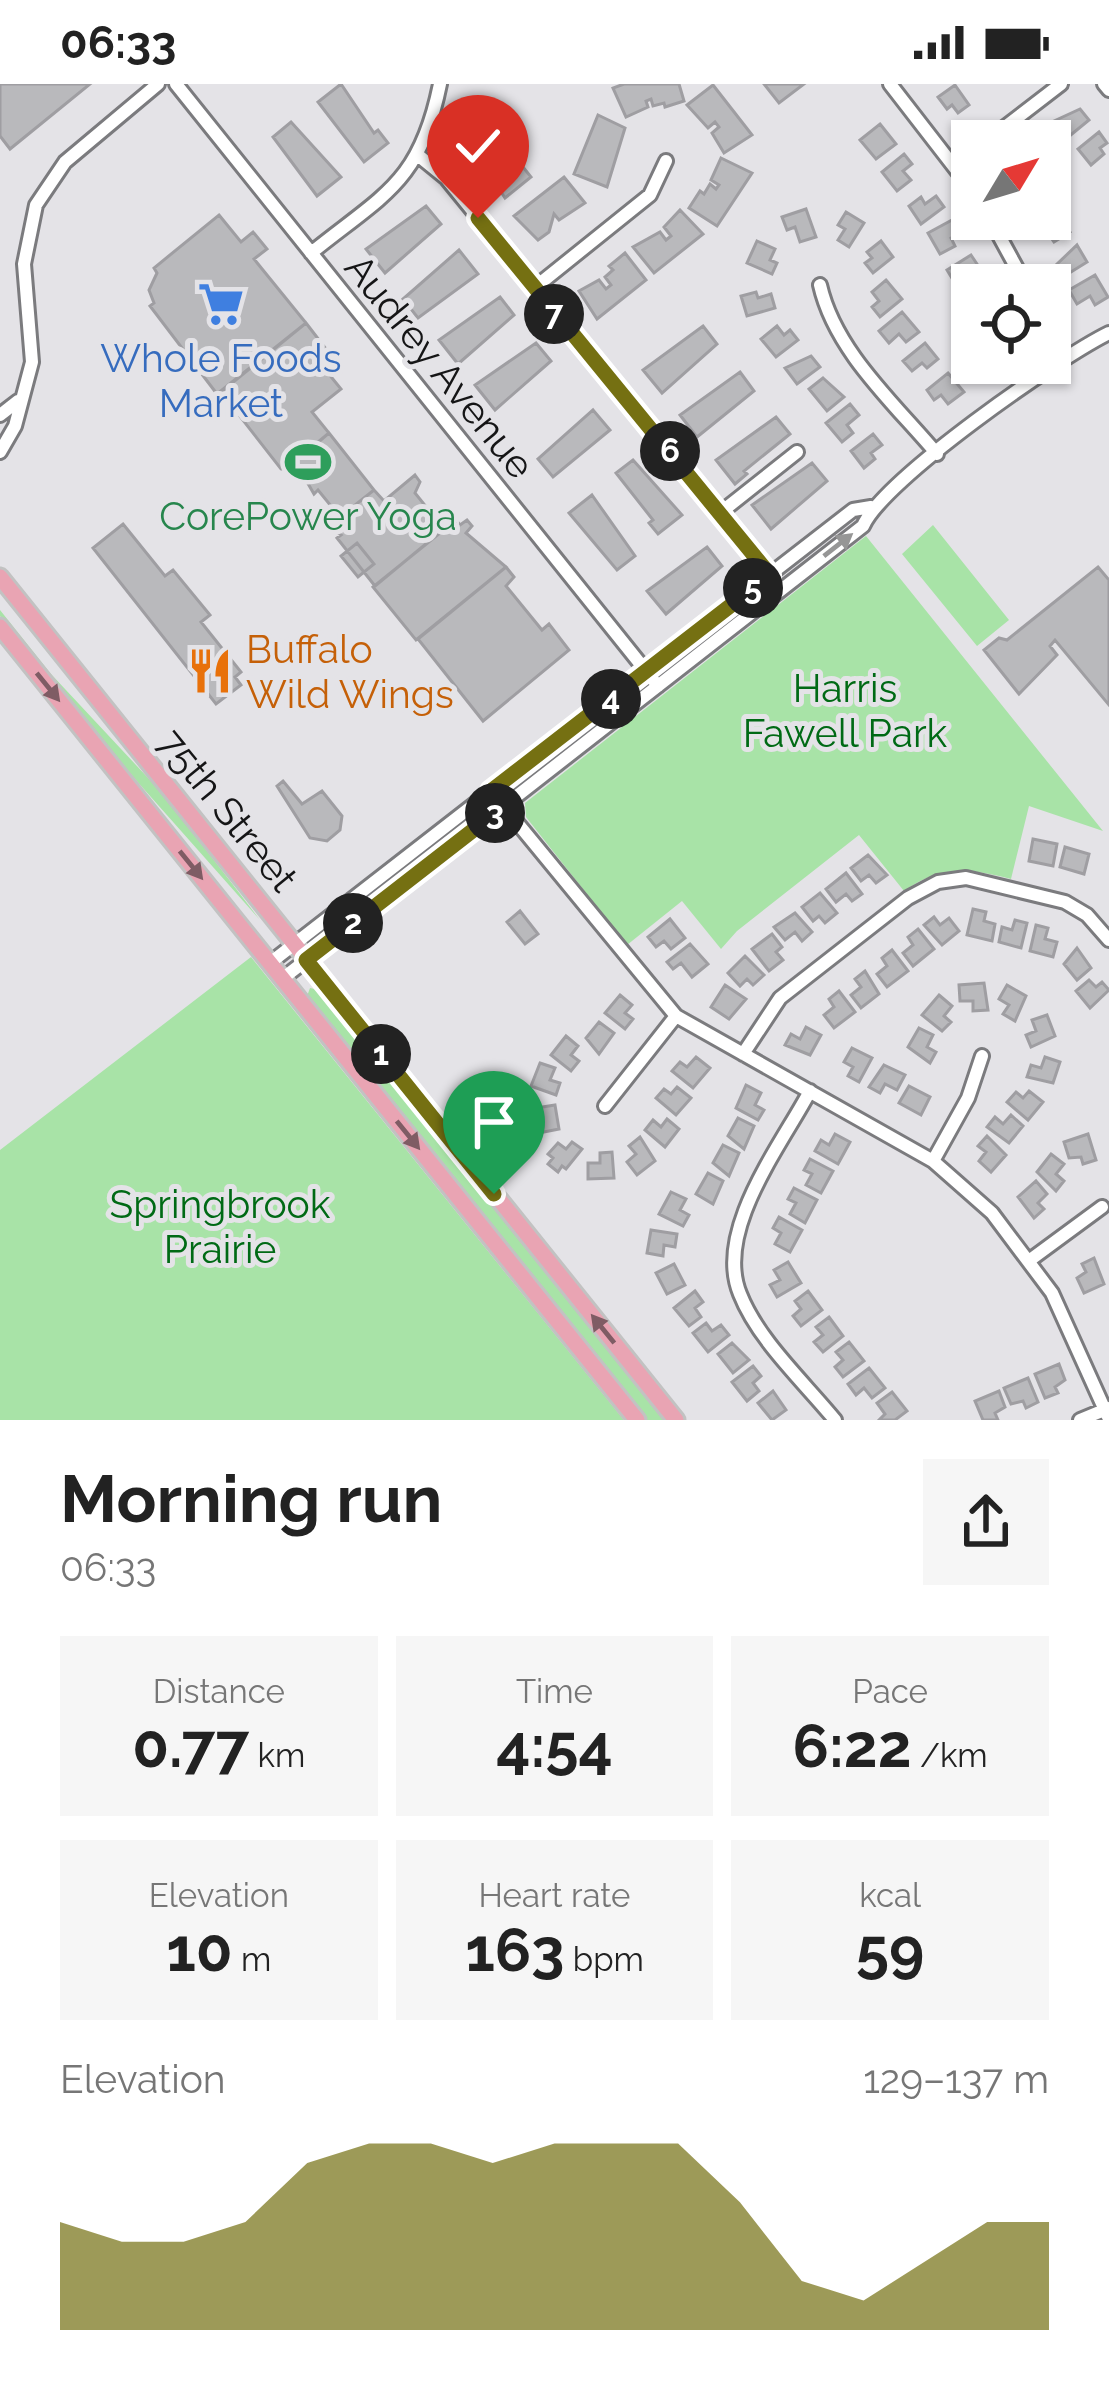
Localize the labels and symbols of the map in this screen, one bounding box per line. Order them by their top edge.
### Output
pin [427,95,529,218]
north arrow [951,120,1071,240]
street label: Audrey Avenue [336,245,544,487]
supermarket icon: Whole Foods Market [196,279,246,329]
pin: 7 [524,284,584,344]
place label: Whole Foods Market [100,335,342,426]
pin: 6 [640,421,700,481]
sports icon: CorePower Yoga [283,437,333,487]
place label: CorePower Yoga [159,493,457,539]
one-way arrow [823,533,854,558]
pin: 5 [723,558,783,618]
place label: Buffalo Wild Wings [246,626,454,717]
restaurant icon: Buffalo Wild Wings [185,646,235,696]
park label: Harris Fawell Park [743,665,948,756]
pin: 4 [581,669,641,729]
one-way arrow [35,672,60,703]
street label: 75th Street [149,720,307,900]
pin: 3 [465,783,525,843]
one-way arrow [178,849,203,880]
pin: 2 [323,893,383,953]
pin: 1 [351,1024,411,1084]
pin [443,1071,545,1194]
one-way arrow [395,1120,420,1151]
park label: Springbrook Prairie [110,1181,331,1272]
one-way arrow [590,1313,616,1344]

